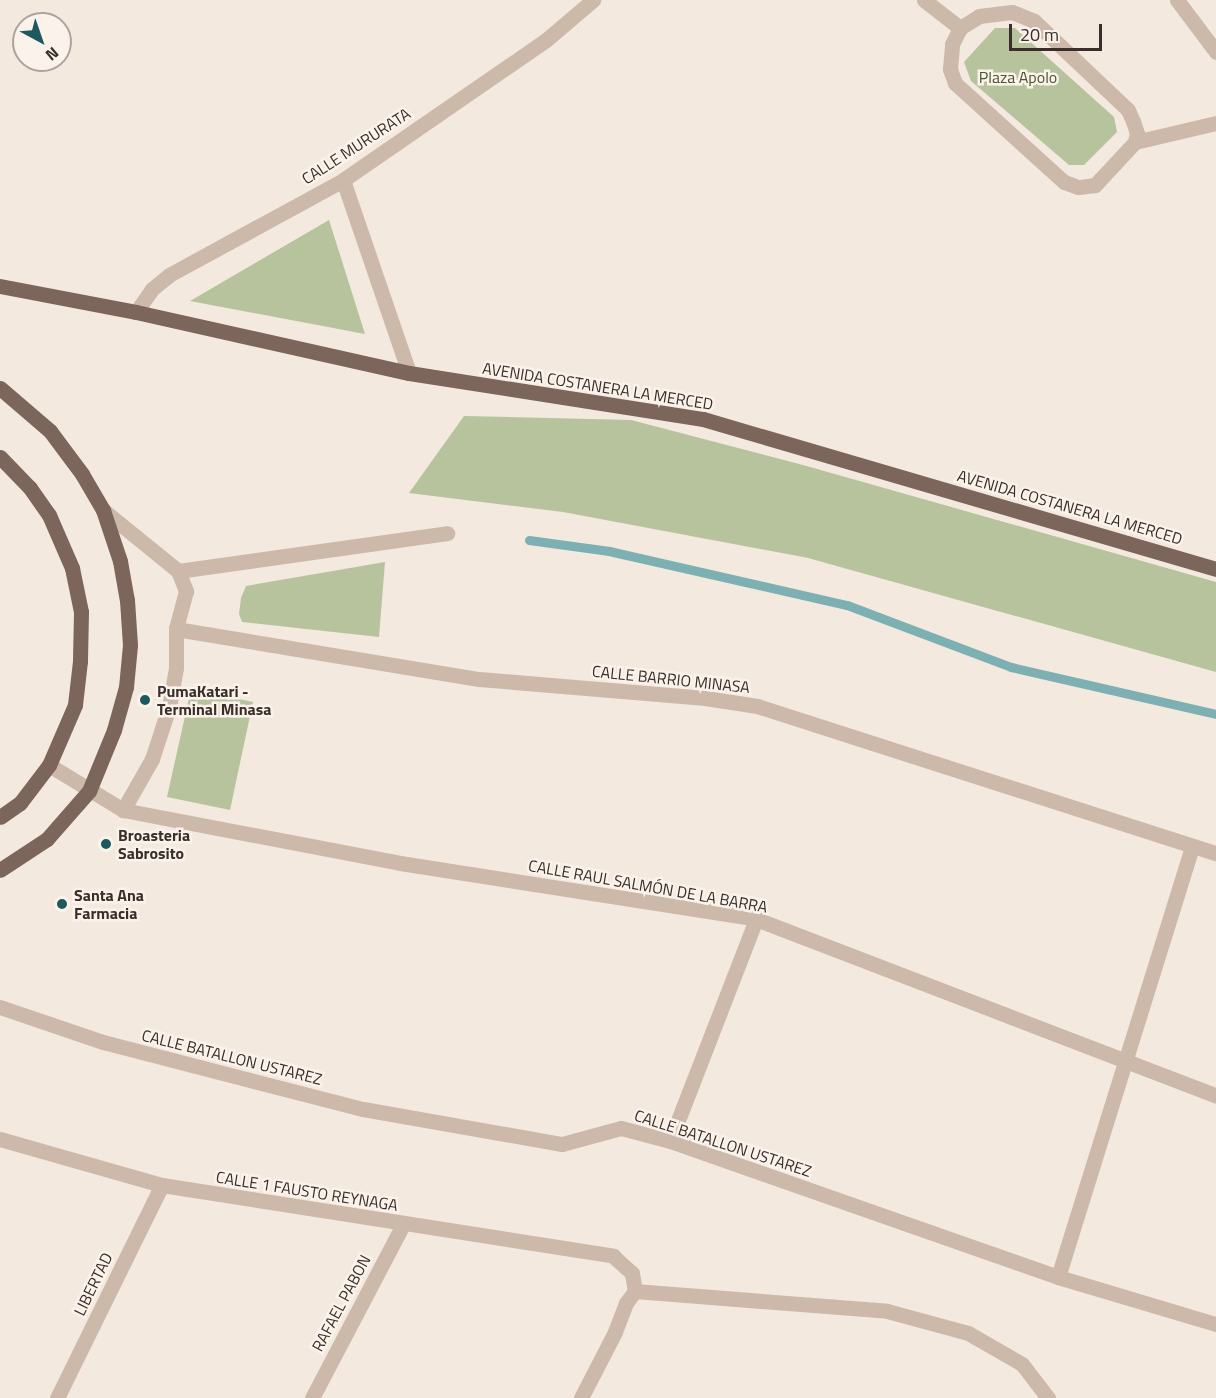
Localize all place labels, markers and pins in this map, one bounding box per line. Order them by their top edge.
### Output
place label: PumaKatari - Terminal Minasa [157,681,271,719]
marker: PumaKatari - Terminal Minasa [138,693,152,707]
place label: Broasteria Sabrosito [118,825,190,863]
marker: Broasteria Sabrosito [99,837,113,851]
place label: Santa Ana Farmacia [74,885,144,923]
marker: Santa Ana Farmacia [55,897,69,911]

